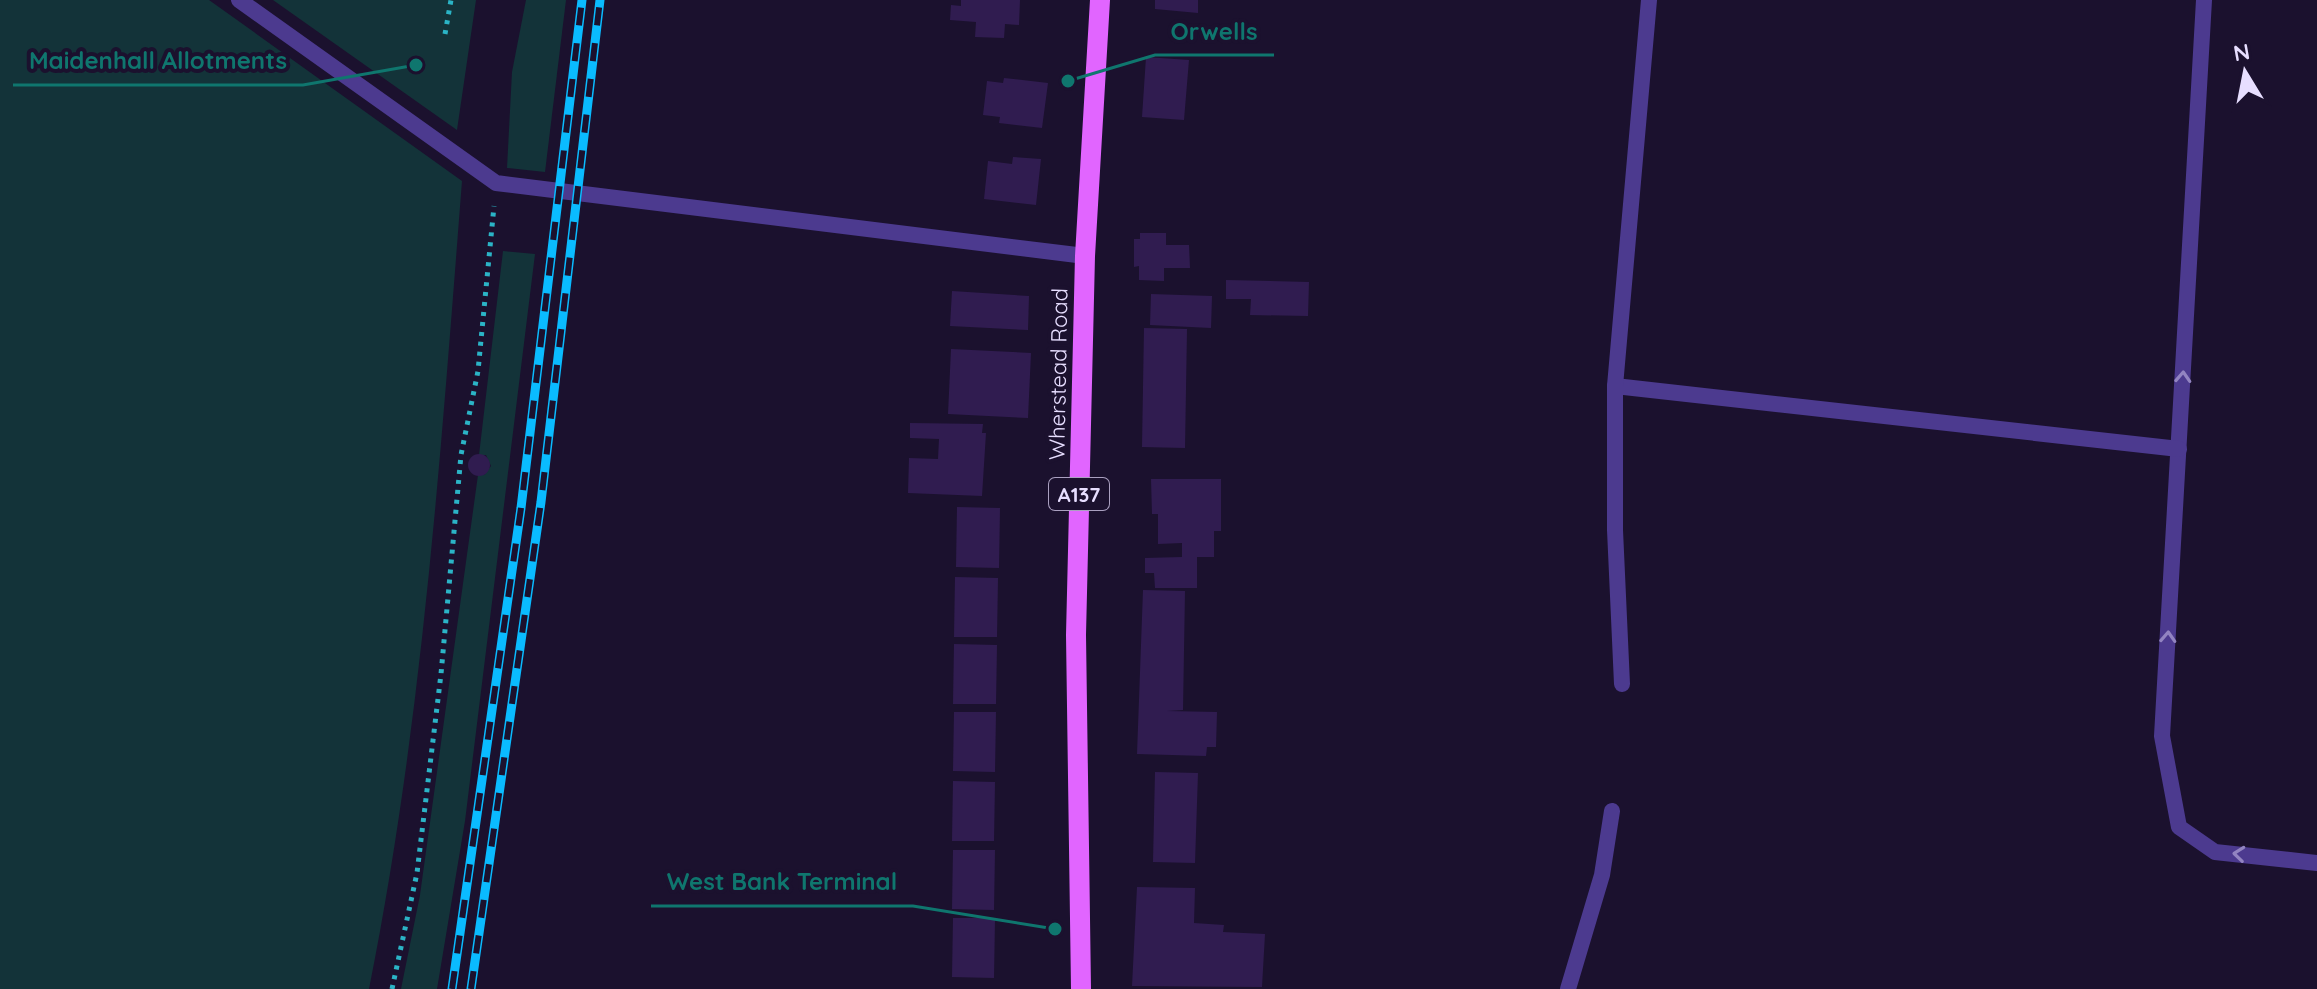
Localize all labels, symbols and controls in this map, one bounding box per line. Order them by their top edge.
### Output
callout: Orwells [1155,7,1274,55]
text: Orwells [1171,16,1257,46]
north arrow [2205,32,2285,112]
callout: Maidenhall Allotments [13,37,303,85]
text: N [2231,37,2252,67]
text: Maidenhall Allotments [29,45,287,75]
street label: Wherstead Road [1043,288,1073,460]
one-way arrow [2174,370,2191,383]
road number: A137 [1049,478,1109,510]
one-way arrow [2159,630,2176,643]
one-way arrow [2233,846,2246,863]
callout: West Bank Terminal [651,858,913,906]
text: West Bank Terminal [667,866,897,896]

